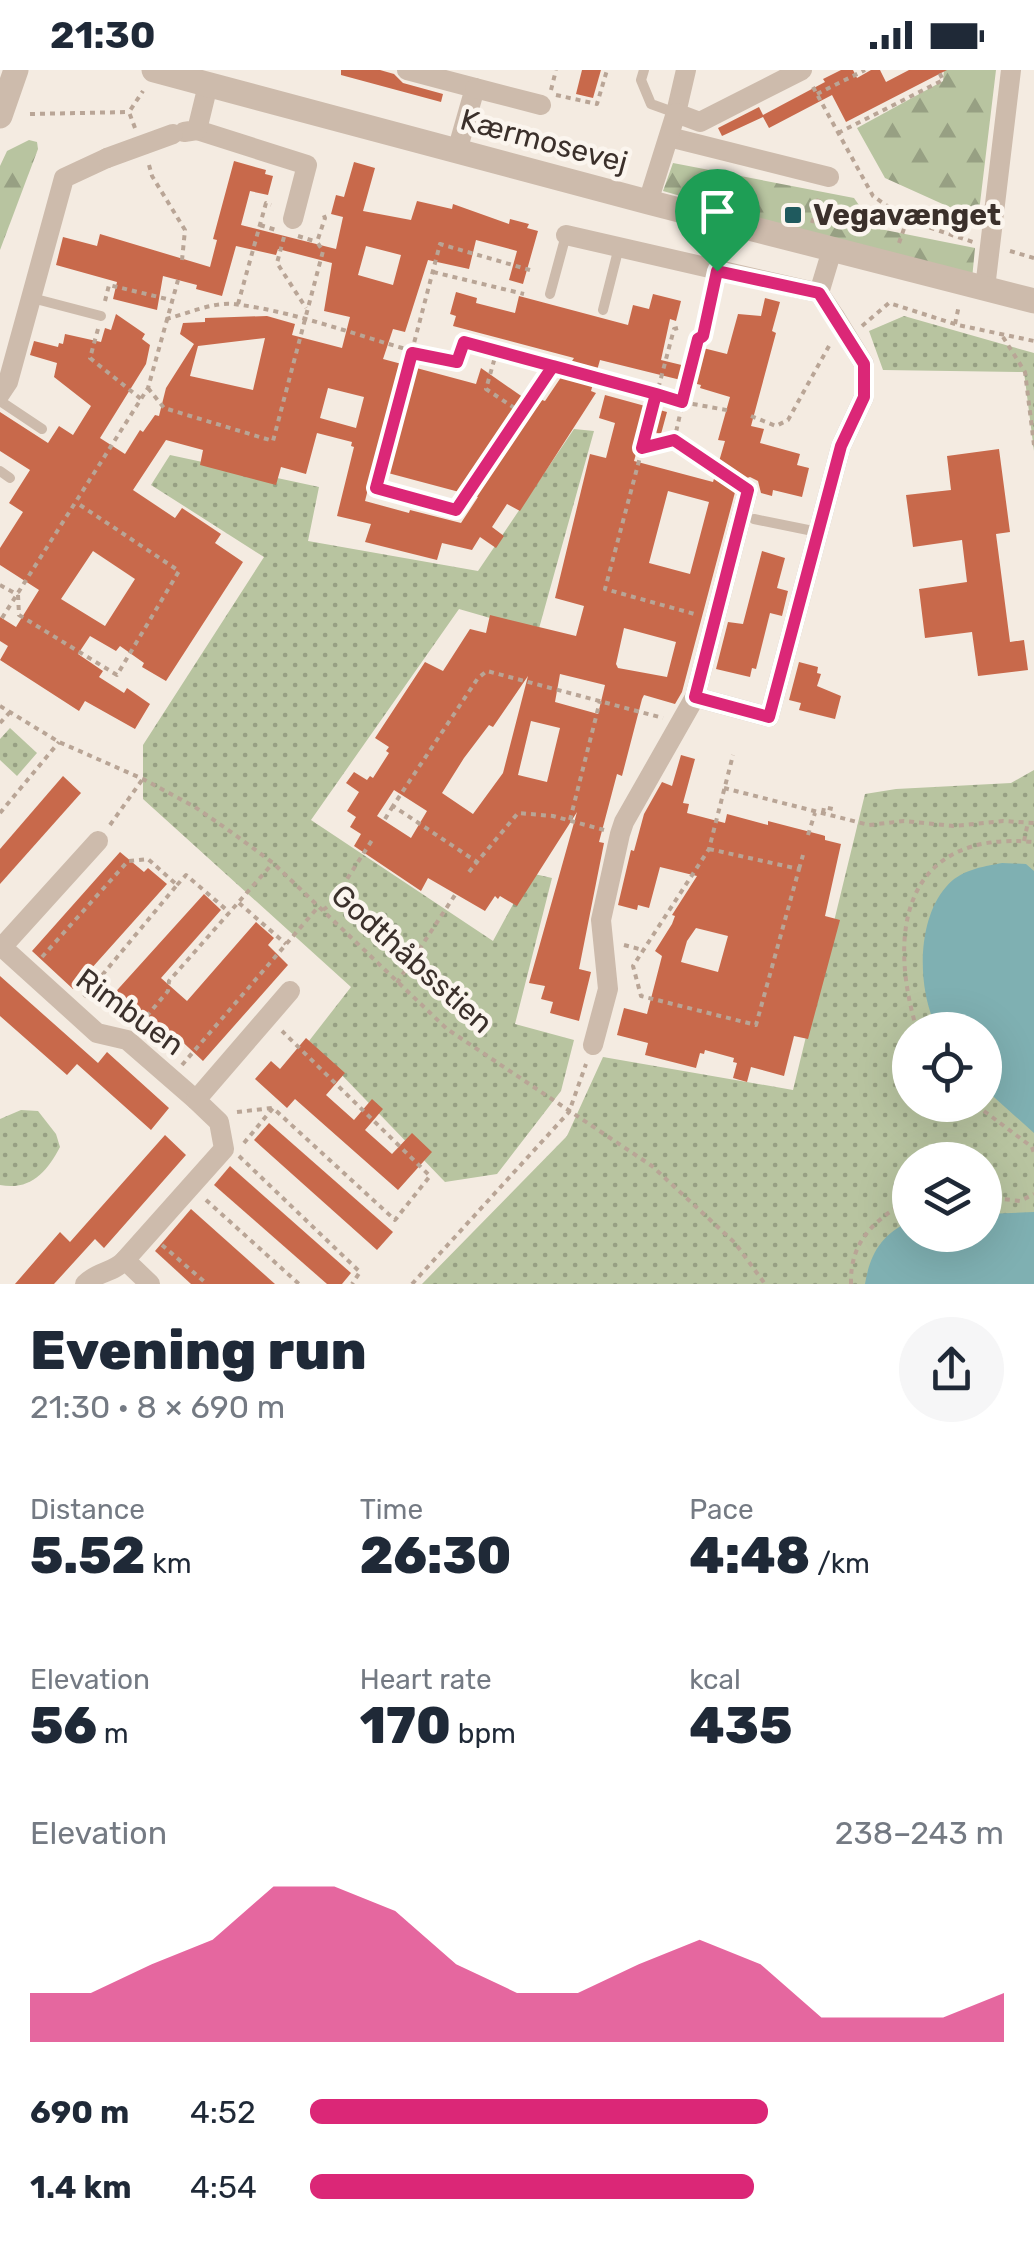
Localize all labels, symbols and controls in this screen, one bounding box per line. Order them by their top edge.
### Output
text: 21:30 [50,12,156,58]
street label: Kærmosevej [456,101,632,181]
pin [675,169,760,272]
icon: arrive [690,184,745,239]
place label: Vegavænget [813,197,1001,233]
marker: Vegavænget [782,204,804,226]
street label: Godthåbsstien [324,877,500,1041]
street label: Rimbuen [69,961,191,1063]
map controls [892,1012,1002,1252]
button: locate [892,1012,1002,1122]
button: layers [892,1142,1002,1252]
button: share [899,1317,1004,1422]
text: Evening run [30,1318,367,1383]
text: 21:30 · 8 × 690 m [30,1388,285,1426]
text: Distance [30,1493,145,1526]
text: Time [360,1493,423,1526]
text: Pace [689,1493,754,1526]
text: 5.52 [30,1526,145,1586]
text: 26:30 [360,1526,512,1586]
text: 4:48 [689,1526,810,1586]
text: km [145,1547,192,1580]
text: /km [810,1547,870,1580]
text: Elevation [30,1663,150,1696]
text: Heart rate [360,1663,492,1696]
text: kcal [689,1663,741,1696]
text: 56 [30,1696,97,1756]
text: 170 [360,1696,451,1756]
text: 435 [689,1696,792,1756]
text: m [97,1717,129,1750]
text: bpm [451,1717,516,1750]
text: Elevation [30,1814,167,1852]
text: 238–243 m [835,1814,1004,1852]
text: 690 m [30,2093,129,2131]
text: 4:52 [190,2093,256,2131]
text: 1.4 km [30,2168,131,2206]
text: 4:54 [190,2168,257,2206]

